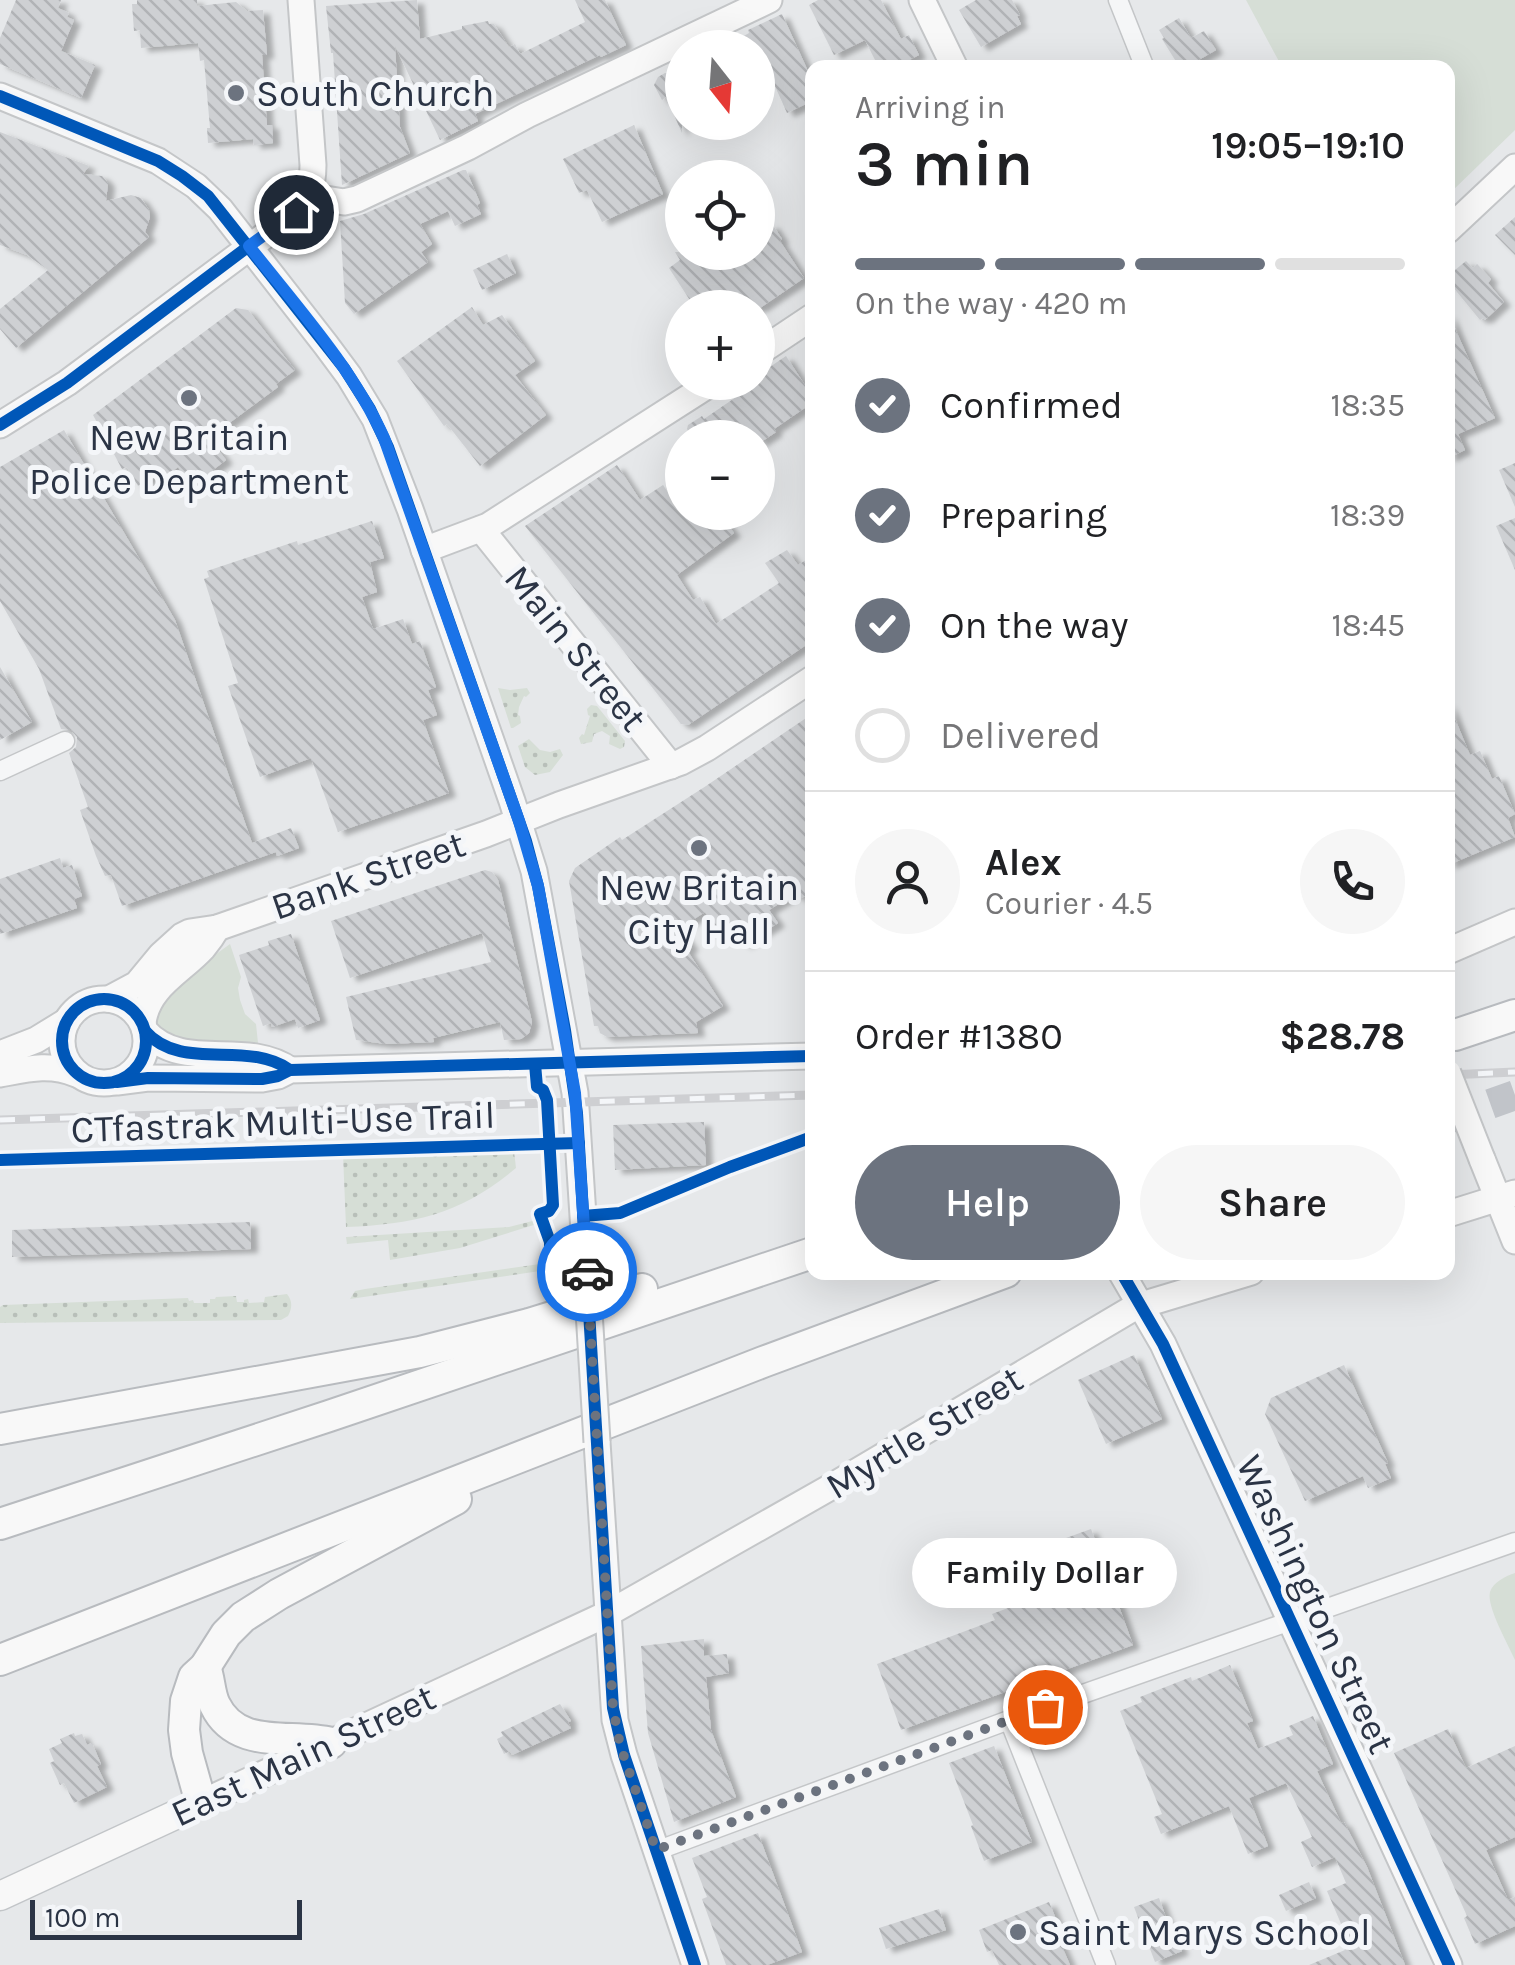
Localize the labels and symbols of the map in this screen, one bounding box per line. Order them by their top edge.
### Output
north arrow [665,30,775,140]
place label: South Church [256,71,495,116]
marker: South Church [225,82,247,104]
pin [254,170,339,255]
marker: New Britain Police Department [178,387,200,409]
place label: New Britain Police Department [29,415,349,504]
street label: Main Street [495,556,656,740]
street label: Bank Street [265,821,471,930]
marker: New Britain City Hall [688,837,710,859]
place label: New Britain City Hall [599,865,799,954]
street label: CTfastrak Multi-Use Trail [70,1093,496,1152]
courier [537,1222,637,1322]
street label: Myrtle Street [818,1356,1031,1509]
street label: Washington Street [1227,1448,1404,1760]
callout: Family Dollar [912,1537,1178,1607]
pin [1003,1665,1088,1750]
street label: East Main Street [164,1675,442,1836]
scale bar [30,1895,302,1940]
place label: Saint Marys School [1038,1910,1371,1955]
marker: Saint Marys School [1007,1921,1029,1943]

